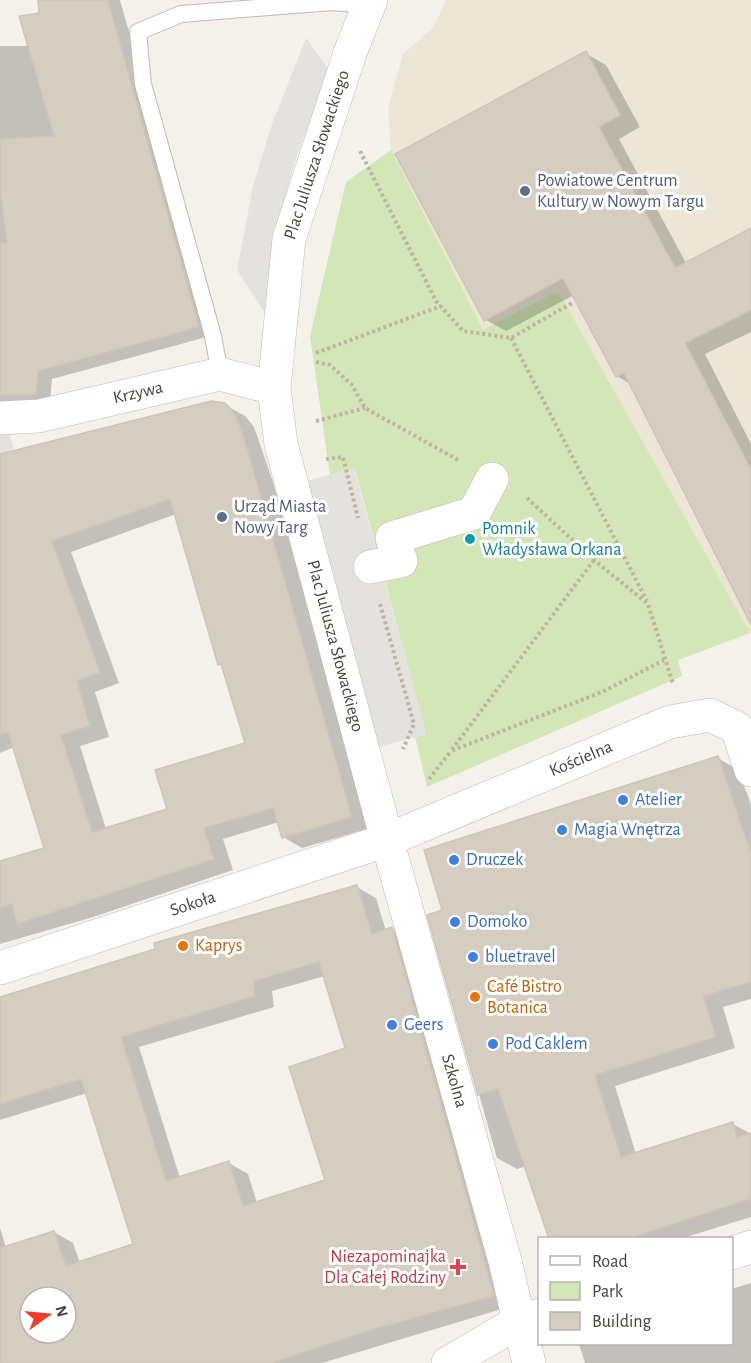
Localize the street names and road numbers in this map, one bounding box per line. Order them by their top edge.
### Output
street label: Plac Juliusza Słowackiego [281,68,353,242]
street label: Krzywa [111,379,165,407]
street label: Plac Juliusza Słowackiego [303,558,367,734]
street label: Kościelna [547,738,615,780]
street label: Sokoła [168,888,218,920]
street label: Szkolna [438,1052,470,1110]

